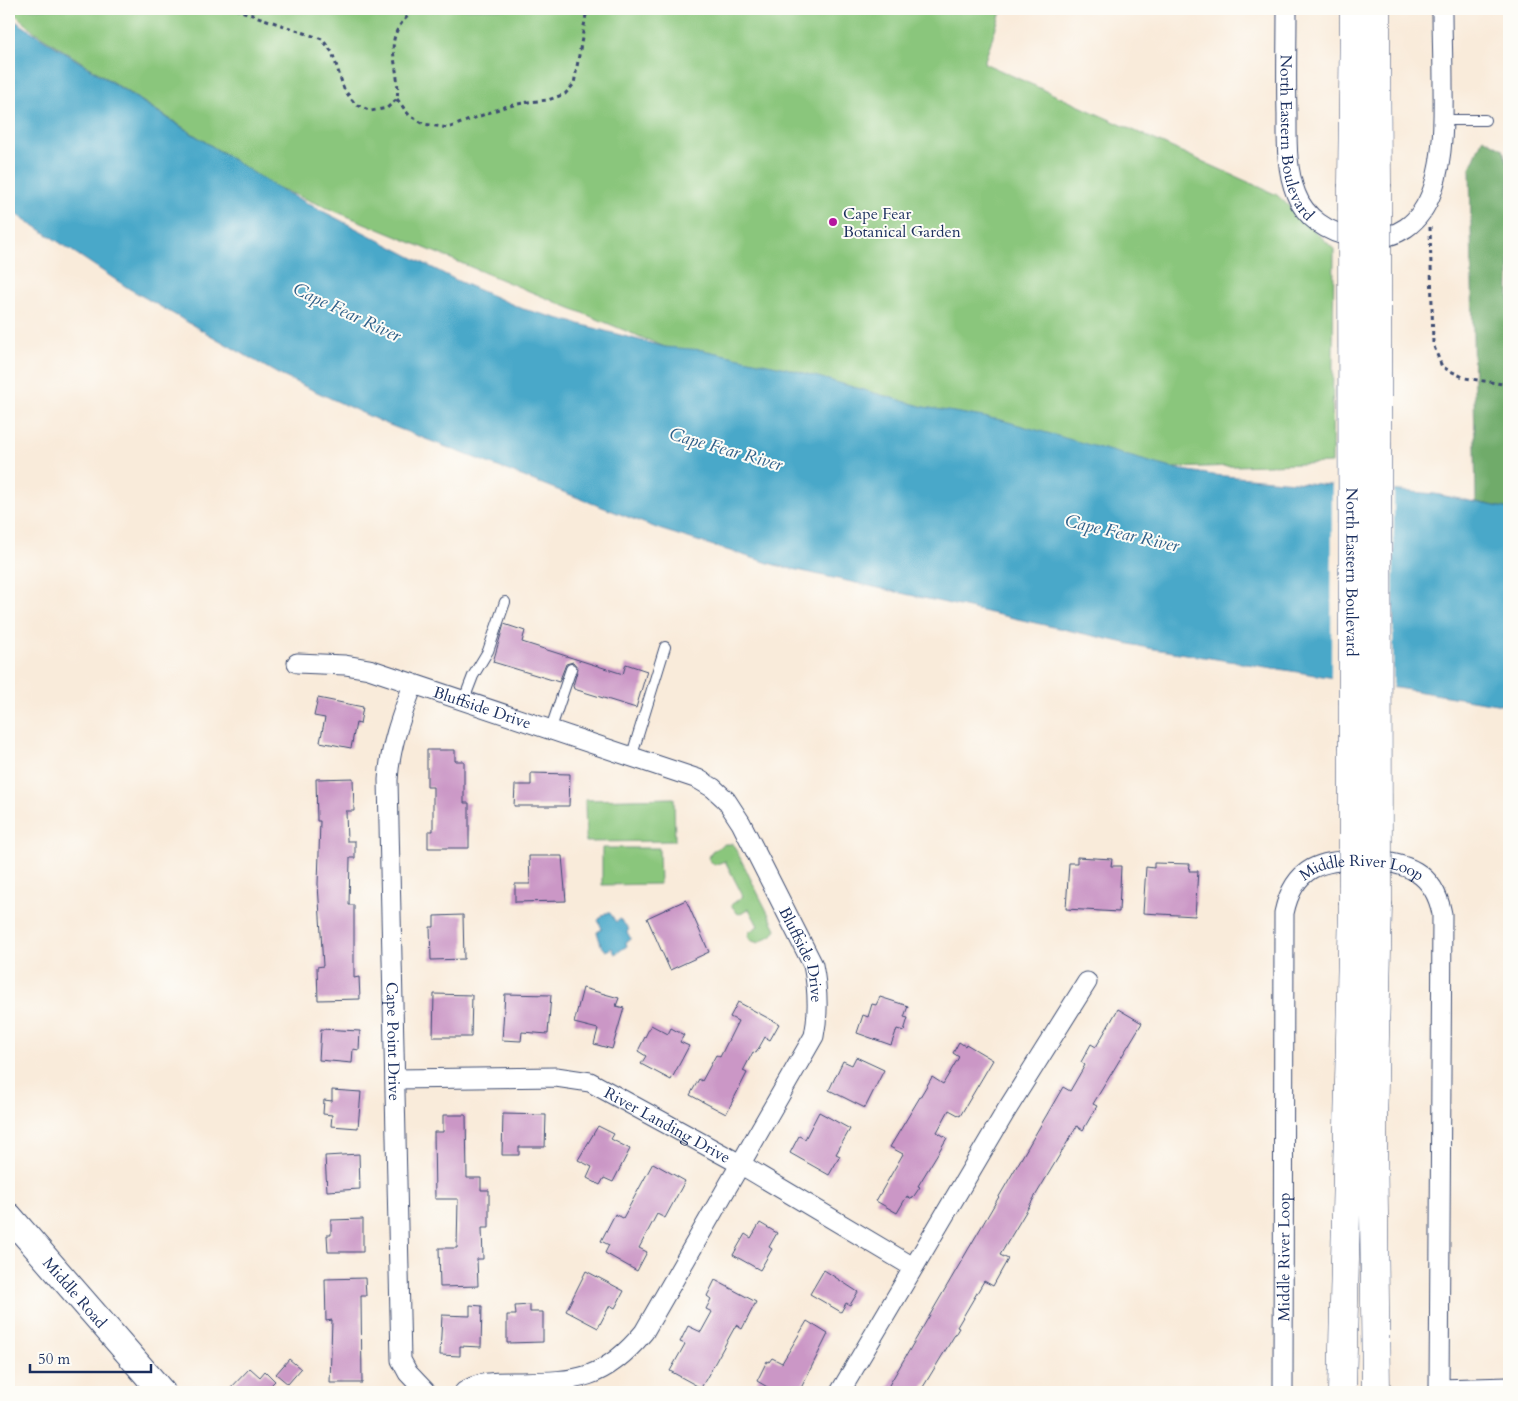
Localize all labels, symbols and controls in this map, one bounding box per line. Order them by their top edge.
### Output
street label: North Eastern Boulevard [1275,54,1319,226]
place label: Cape Fear Botanical Garden [843,203,961,243]
marker: Cape Fear Botanical Garden [827,216,839,228]
water label: Cape Fear River [289,277,406,349]
water label: Cape Fear River [666,421,786,478]
street label: North Eastern Boulevard [1340,487,1363,657]
water label: Cape Fear River [1062,508,1183,559]
street label: Bluffside Drive [430,681,534,734]
text: Middle River Loop [1295,850,1429,886]
street label: Middle River Loop [1298,872,1426,892]
street label: Bluffside Drive [773,903,827,1003]
street label: Cape Point Drive [381,982,405,1101]
street label: River Landing Drive [600,1082,734,1169]
street label: Middle River Loop [1273,1193,1295,1321]
street label: Middle Road [38,1253,112,1333]
scale bar [30,1341,151,1373]
text: 50 m [38,1349,70,1369]

